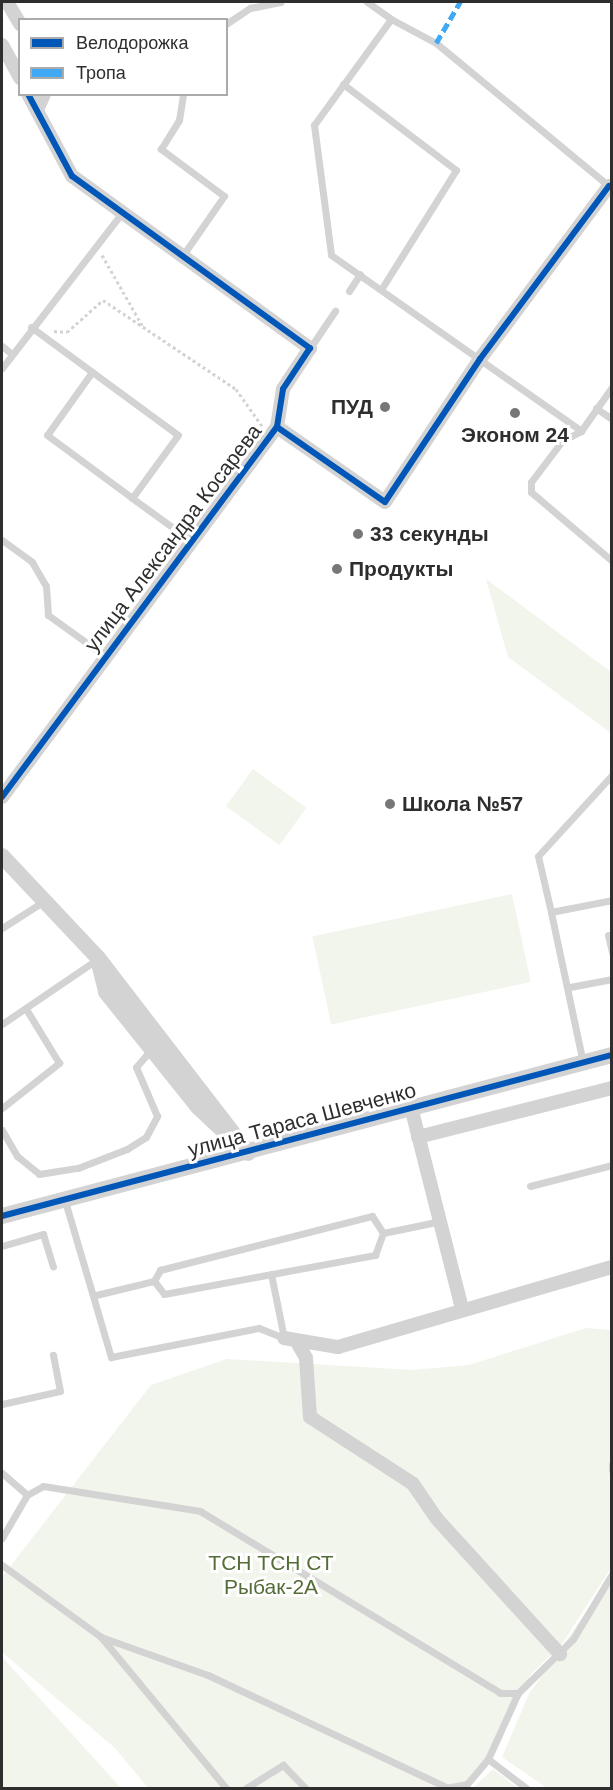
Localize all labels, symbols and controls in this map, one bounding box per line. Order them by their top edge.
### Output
legend [18,18,228,96]
text: Велодорожка [76,33,188,53]
text: Тропа [76,63,126,83]
place label: ПУД [331,394,373,420]
marker: ПУД [378,400,392,414]
marker: Эконом 24 [508,406,522,420]
street label: улица Александра Косарева [79,419,267,657]
place label: Эконом 24 [461,422,569,448]
place label: 33 секунды [370,521,489,547]
marker: 33 секунды [351,527,365,541]
place label: Продукты [349,556,453,582]
marker: Продукты [330,562,344,576]
place label: Школа №57 [402,791,523,817]
marker: Школа №57 [383,797,397,811]
street label: улица Тараса Шевченко [185,1077,419,1163]
park label: ТСН ТСН СТ Рыбак-2А [208,1550,334,1600]

